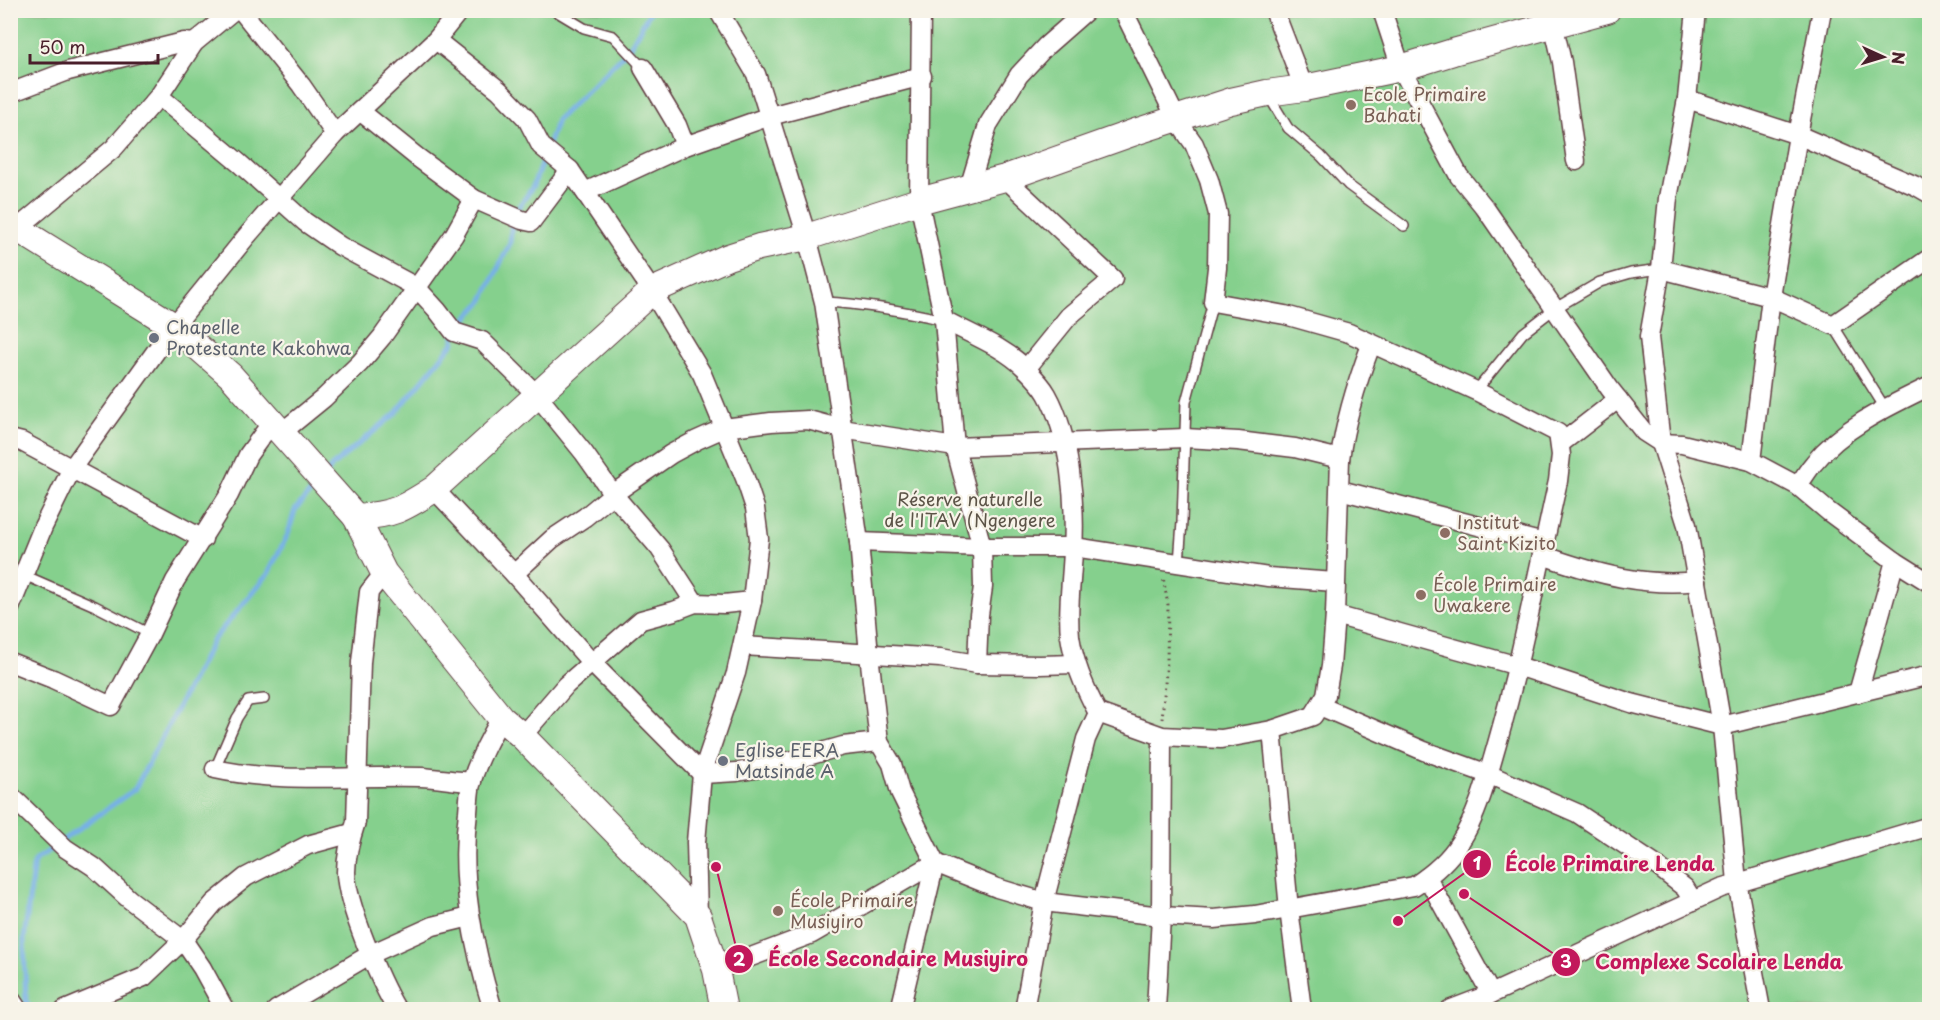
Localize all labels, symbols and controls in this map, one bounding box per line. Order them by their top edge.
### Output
scale bar [30,27,158,65]
north arrow [1853,27,1913,87]
text: 50 m [39,33,86,60]
text: N [1887,51,1911,65]
place label: Ecole Primaire Bahati [1363,80,1486,128]
marker: Ecole Primaire Bahati [1344,98,1358,112]
place label: Chapelle Protestante Kakohwa [166,313,352,361]
marker: Chapelle Protestante Kakohwa [147,331,161,345]
park label: Réserve naturelle de l'ITAV (Ngengere [884,485,1056,533]
place label: Institut Saint Kizito [1457,508,1556,556]
marker: Institut Saint Kizito [1438,526,1452,540]
place label: École Primaire Uwakere [1433,570,1556,618]
marker: École Primaire Uwakere [1414,588,1428,602]
place label: Eglise EERA Matsinde A [735,736,839,784]
marker: Eglise EERA Matsinde A [716,754,730,768]
callout: École Primaire Lenda [1462,845,1729,883]
text: École Primaire Lenda [1505,848,1715,878]
text: 1 [1473,849,1482,876]
place label: École Primaire Musiyiro [790,886,913,934]
marker: École Primaire Musiyiro [771,904,785,918]
callout: École Secondaire Musiyiro [724,940,1042,978]
text: École Secondaire Musiyiro [768,943,1028,973]
callout: Complexe Scolaire Lenda [1551,943,1857,981]
text: 2 [733,945,746,972]
text: Complexe Scolaire Lenda [1595,946,1843,976]
text: 3 [1560,947,1572,974]

